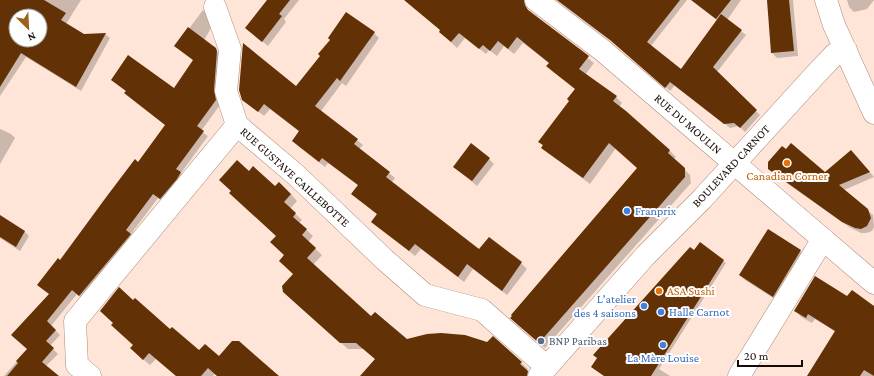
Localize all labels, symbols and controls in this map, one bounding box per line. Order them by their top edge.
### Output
north arrow [8,8,48,48]
text: N [26,30,38,44]
street label: RUE DU MOULIN [652,91,724,157]
street label: BOULEVARD CARNOT [689,122,773,210]
street label: RUE GUSTAVE CAILLEBOTTE [237,124,353,230]
marker: Canadian Corner [782,158,792,168]
place label: Canadian Corner [746,169,828,183]
place label: Franprix [635,204,677,218]
marker: Franprix [622,206,632,216]
place label: ASA Sushi [667,284,715,298]
marker: ASA Sushi [654,286,664,296]
place label: L'atelier des 4 saisons [574,292,637,320]
marker: L'atelier des 4 saisons [639,301,649,311]
place label: Halle Carnot [669,305,730,319]
marker: Halle Carnot [656,307,666,317]
place label: BNP Paribas [549,334,607,348]
marker: BNP Paribas [536,336,546,346]
marker: La Mère Louise [658,340,668,350]
scale bar [738,342,802,368]
text: 20 m [744,349,769,363]
place label: La Mère Louise [627,351,699,365]

